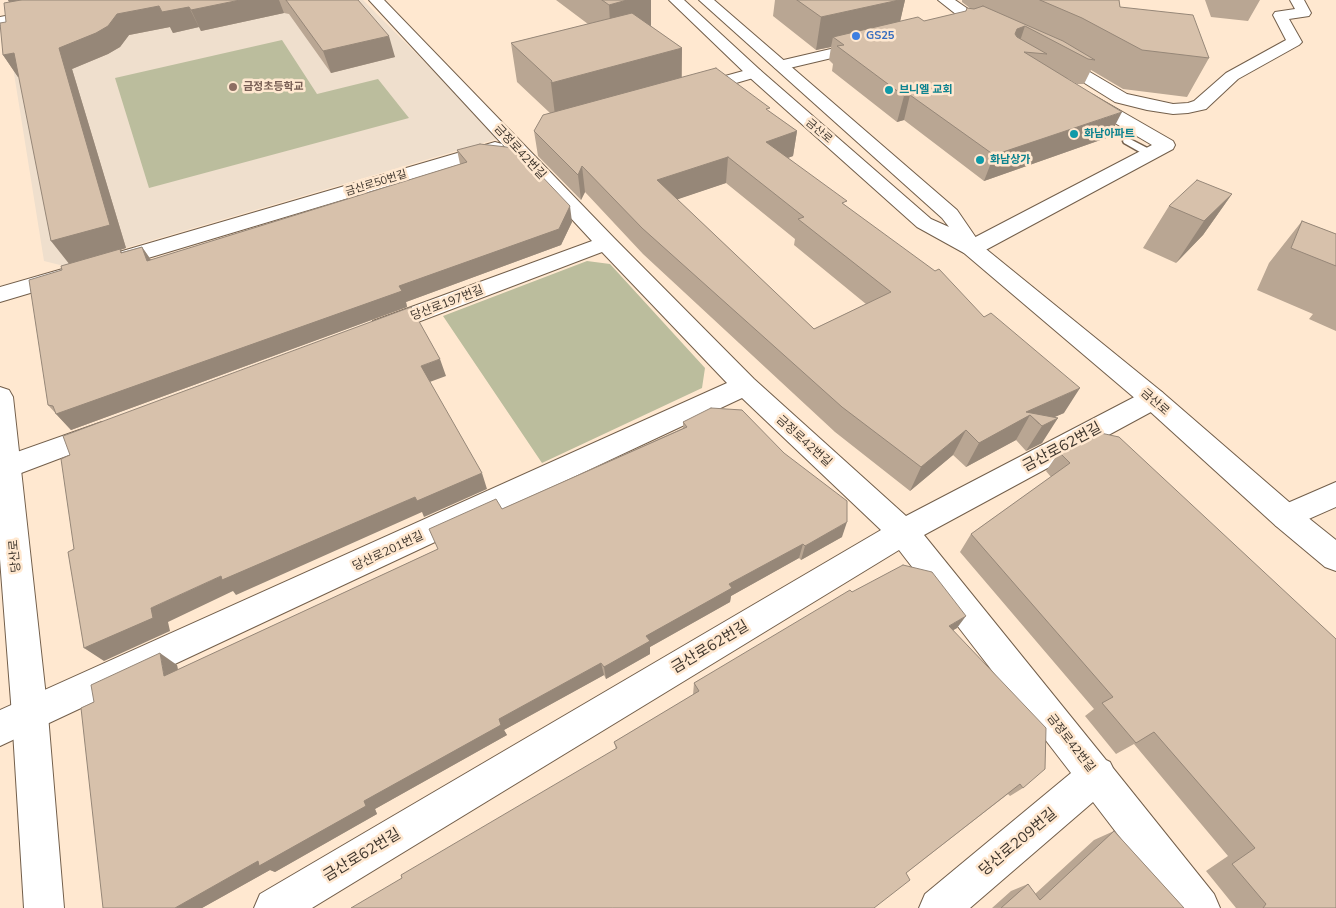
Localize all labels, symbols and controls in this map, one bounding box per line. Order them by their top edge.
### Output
place label: GS25 [866,29,894,43]
marker: GS25 [850,30,862,42]
place label: 금정초등학교 [243,80,304,94]
marker: 금정초등학교 [227,81,239,93]
place label: 브니엘 교회 [899,83,953,97]
marker: 브니엘 교회 [883,84,895,96]
street label: 금산로 [803,116,835,146]
street label: 금정로42번길 [491,122,549,182]
place label: 화남아파트 [1084,127,1135,141]
marker: 화남아파트 [1068,128,1080,140]
place label: 화남상가 [990,153,1030,167]
marker: 화남상가 [974,154,986,166]
street label: 금산로50번길 [344,167,408,199]
street label: 당산로197번길 [409,283,485,323]
street label: 금산로 [1138,386,1172,418]
street label: 금정로42번길 [773,412,835,470]
street label: 금산로62번길 [1019,419,1105,475]
street label: 당산로201번길 [350,528,426,574]
street label: 당산로 [6,539,24,573]
street label: 금산로62번길 [668,617,752,677]
street label: 금정로42번길 [1044,711,1098,775]
street label: 당산로209번길 [975,804,1061,880]
street label: 금산로62번길 [320,825,404,885]

